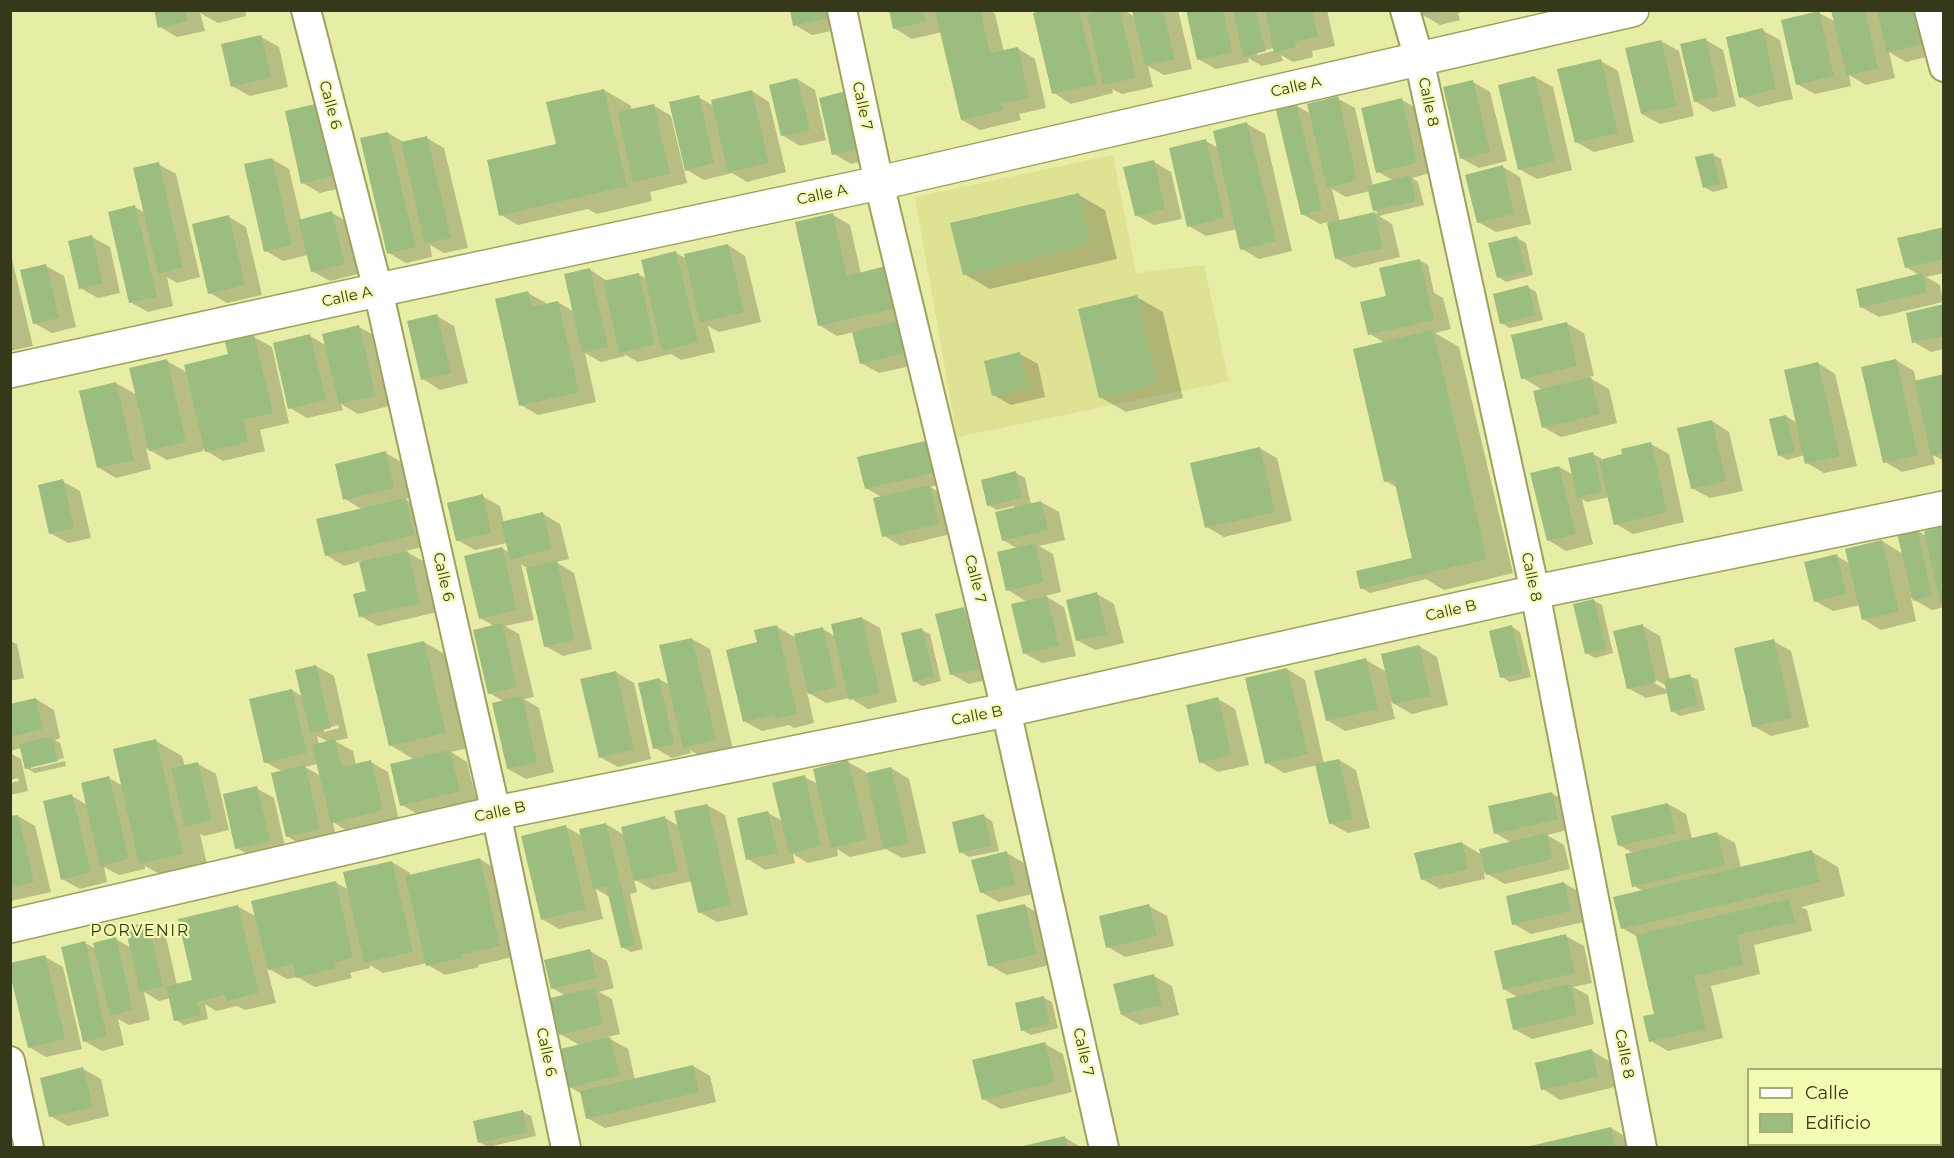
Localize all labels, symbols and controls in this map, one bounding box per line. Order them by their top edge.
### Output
street label: Calle A [1269,72,1323,102]
street label: Calle 8 [1414,76,1442,128]
street label: Calle 6 [315,79,345,131]
street label: Calle 7 [848,80,876,132]
street label: Calle A [795,181,849,209]
street label: Calle A [320,283,374,311]
street label: Calle 6 [429,551,457,603]
street label: Calle 8 [1517,551,1545,603]
street label: Calle 7 [960,553,990,605]
street label: Calle B [1424,596,1478,626]
street label: Calle B [950,702,1004,730]
street label: Calle B [473,798,527,826]
district label: PORVENIR [90,921,190,941]
street label: Calle 6 [532,1026,560,1078]
street label: Calle 7 [1069,1026,1097,1078]
street label: Calle 8 [1610,1028,1638,1080]
legend [1747,1068,1942,1146]
text: Calle [1805,1082,1849,1104]
text: Edificio [1805,1112,1871,1134]

